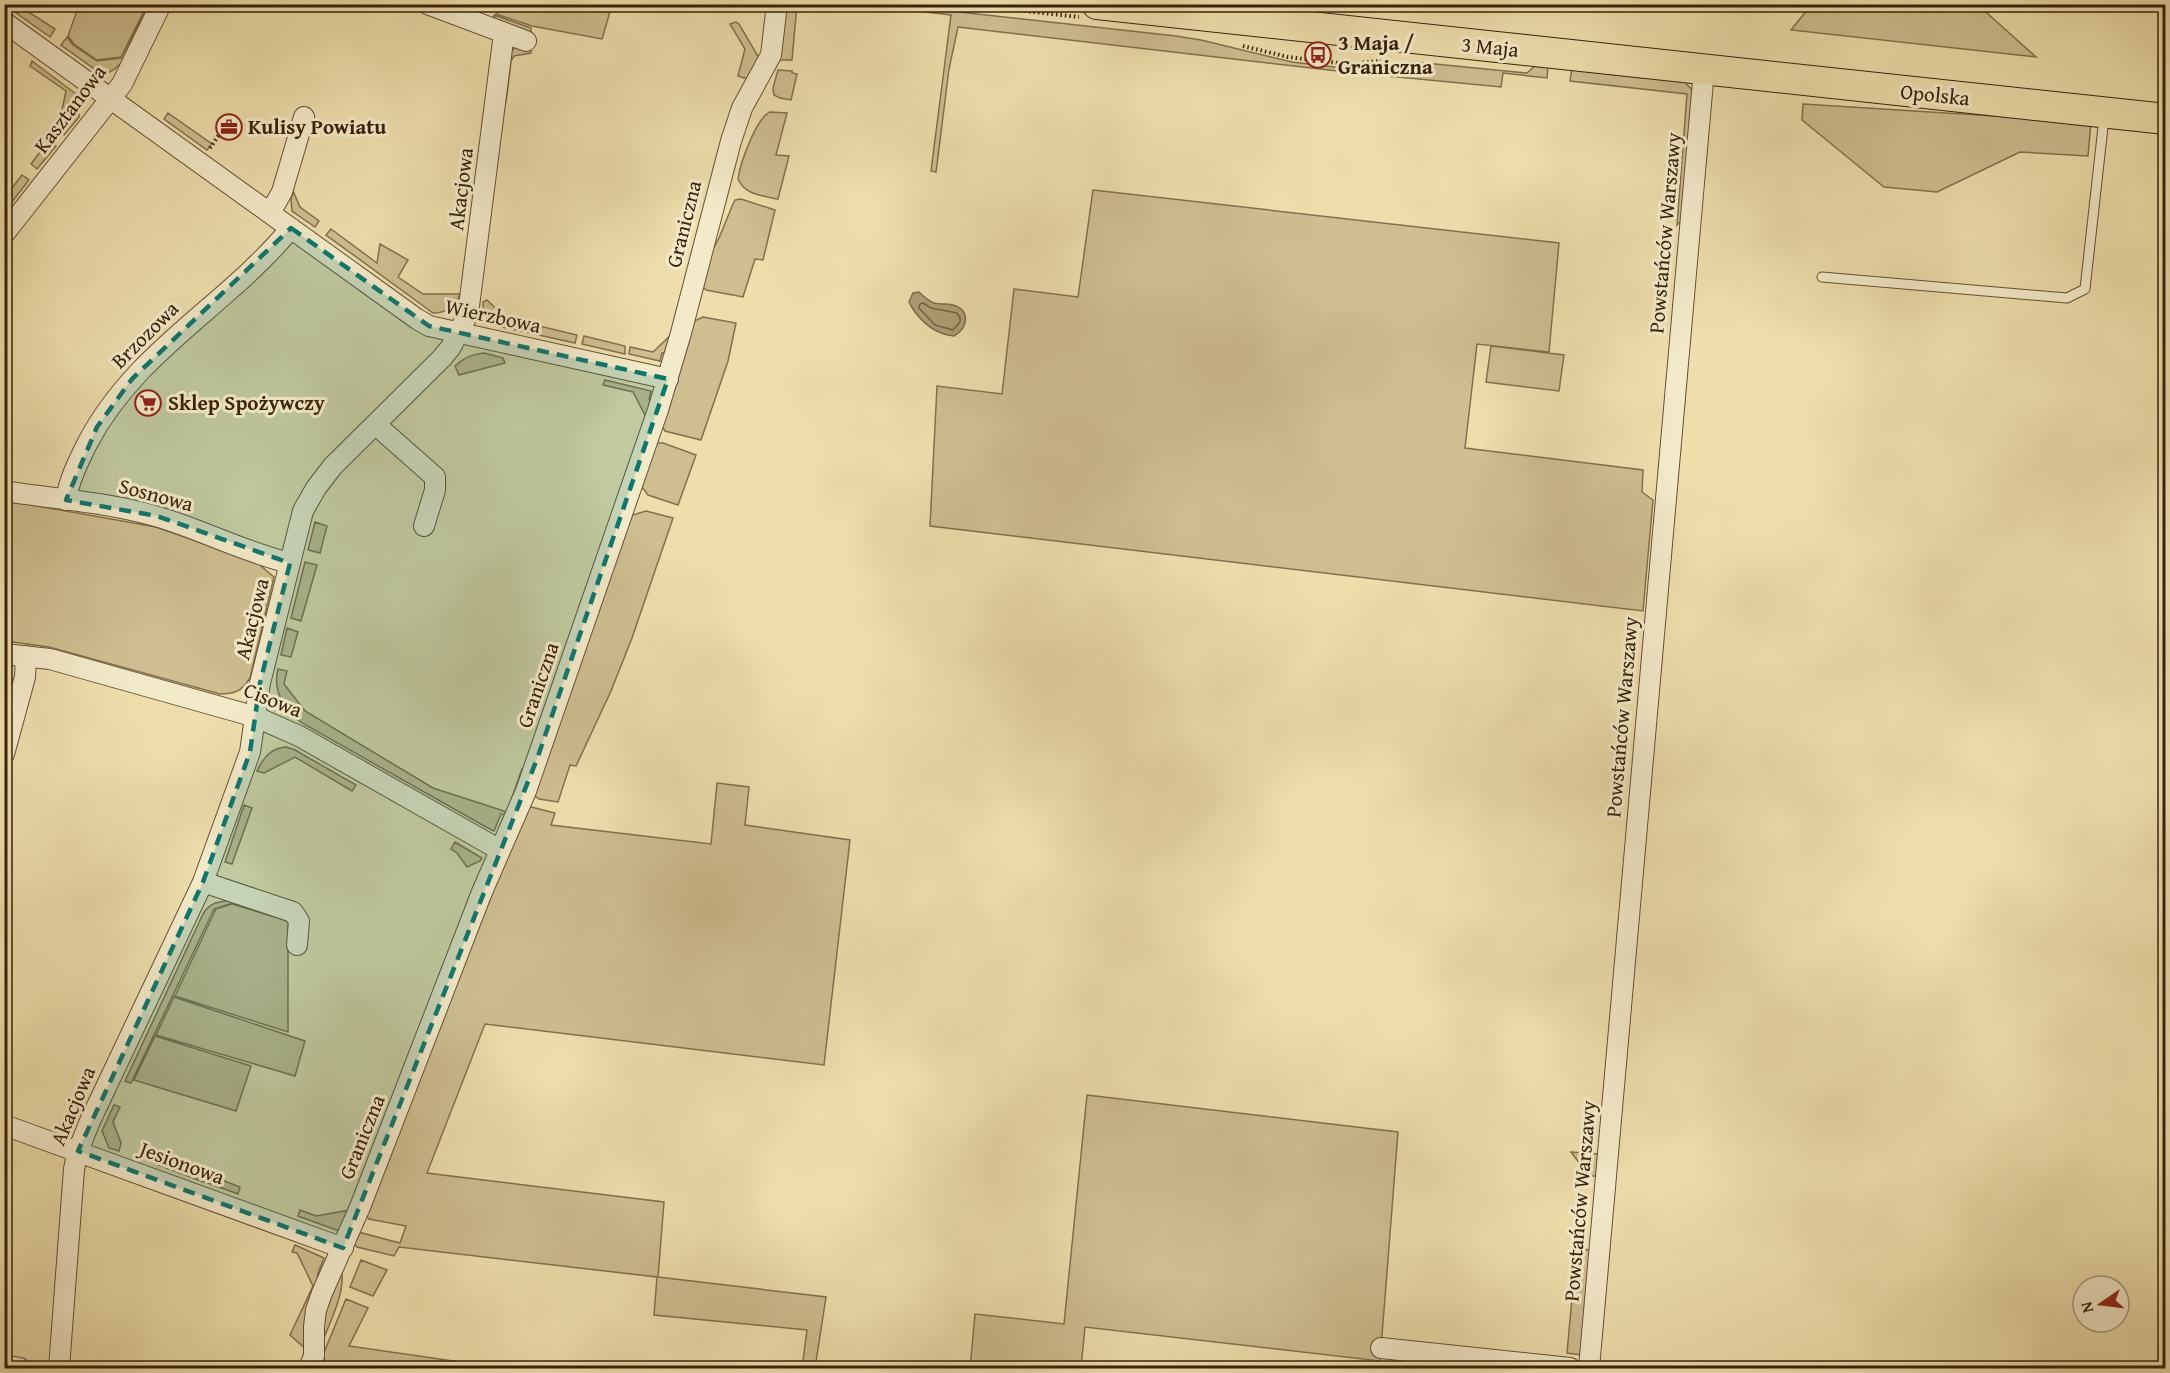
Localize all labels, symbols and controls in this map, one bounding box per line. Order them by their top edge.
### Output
place label: 3 Maja / Graniczna [1338,27,1433,82]
street label: 3 Maja [1460,28,1520,65]
bus stop icon: 3 Maja / Graniczna [1303,40,1333,70]
street label: Kasztanowa [26,58,113,160]
street label: Opolska [1899,75,1971,114]
place label: Kulisy Powiatu [248,111,386,142]
office icon: Kulisy Powiatu [214,112,244,142]
street label: Powstańców Warszawy [1640,131,1689,335]
street label: Akacjowa [440,146,481,232]
street label: Graniczna [658,177,709,271]
street label: Wierzbowa [442,290,544,341]
street label: Brzozowa [104,294,186,376]
place label: Sklep Spożywczy [168,387,325,418]
supermarket icon: Sklep Spożywczy [133,388,163,418]
street label: Sosnowa [115,470,197,519]
street label: Akacjowa [226,575,277,663]
street label: Powstańców Warszawy [1597,615,1646,819]
street label: Graniczna [508,638,567,732]
street label: Cisowa [239,674,307,725]
street label: Akacjowa [42,1061,103,1150]
street label: Graniczna [331,1090,393,1184]
street label: Powstańców Warszawy [1555,1099,1604,1303]
street label: Jesionowa [133,1132,229,1192]
north arrow [2071,1274,2131,1334]
text: N [2073,1299,2099,1316]

